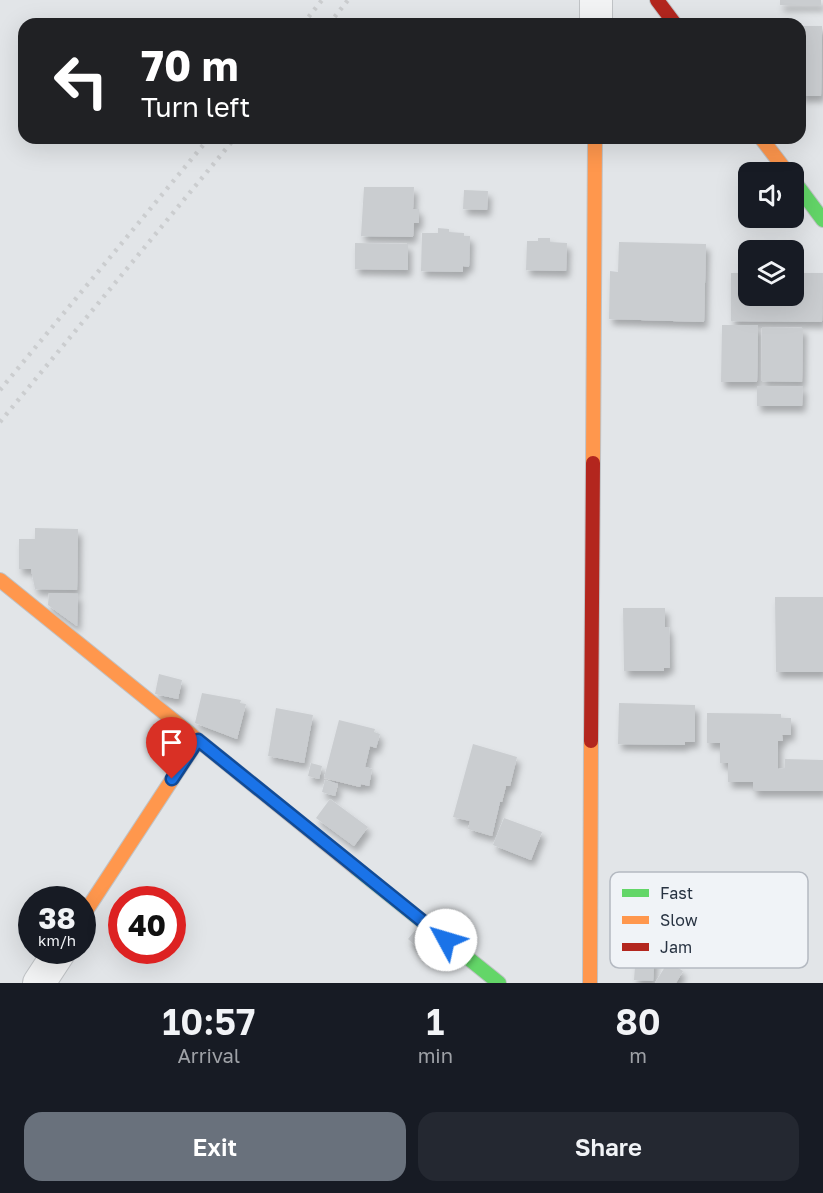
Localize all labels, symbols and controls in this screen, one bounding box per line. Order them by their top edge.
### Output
text: 70 m [141,40,238,90]
icon: left [42,42,120,120]
text: Turn left [141,91,250,123]
map controls [738,162,804,306]
button: sound [738,162,804,228]
button: layers [738,240,804,306]
pin [146,717,197,779]
icon: arrive [155,726,188,759]
legend [610,872,808,968]
text: Fast [660,883,693,903]
speed limit sign: 40 [108,886,186,964]
text: 38 [38,900,76,936]
position arrow [414,908,478,972]
text: Slow [660,910,698,930]
text: km/h [38,931,76,949]
text: Jam [660,937,692,957]
text: 10:57 [162,1000,255,1043]
text: 1 [426,1000,444,1043]
text: 80 [615,1000,661,1043]
text: Arrival [177,1043,240,1067]
text: min [418,1043,453,1067]
text: m [629,1043,647,1067]
button: Exit [24,1112,406,1181]
button: Share [418,1112,799,1181]

